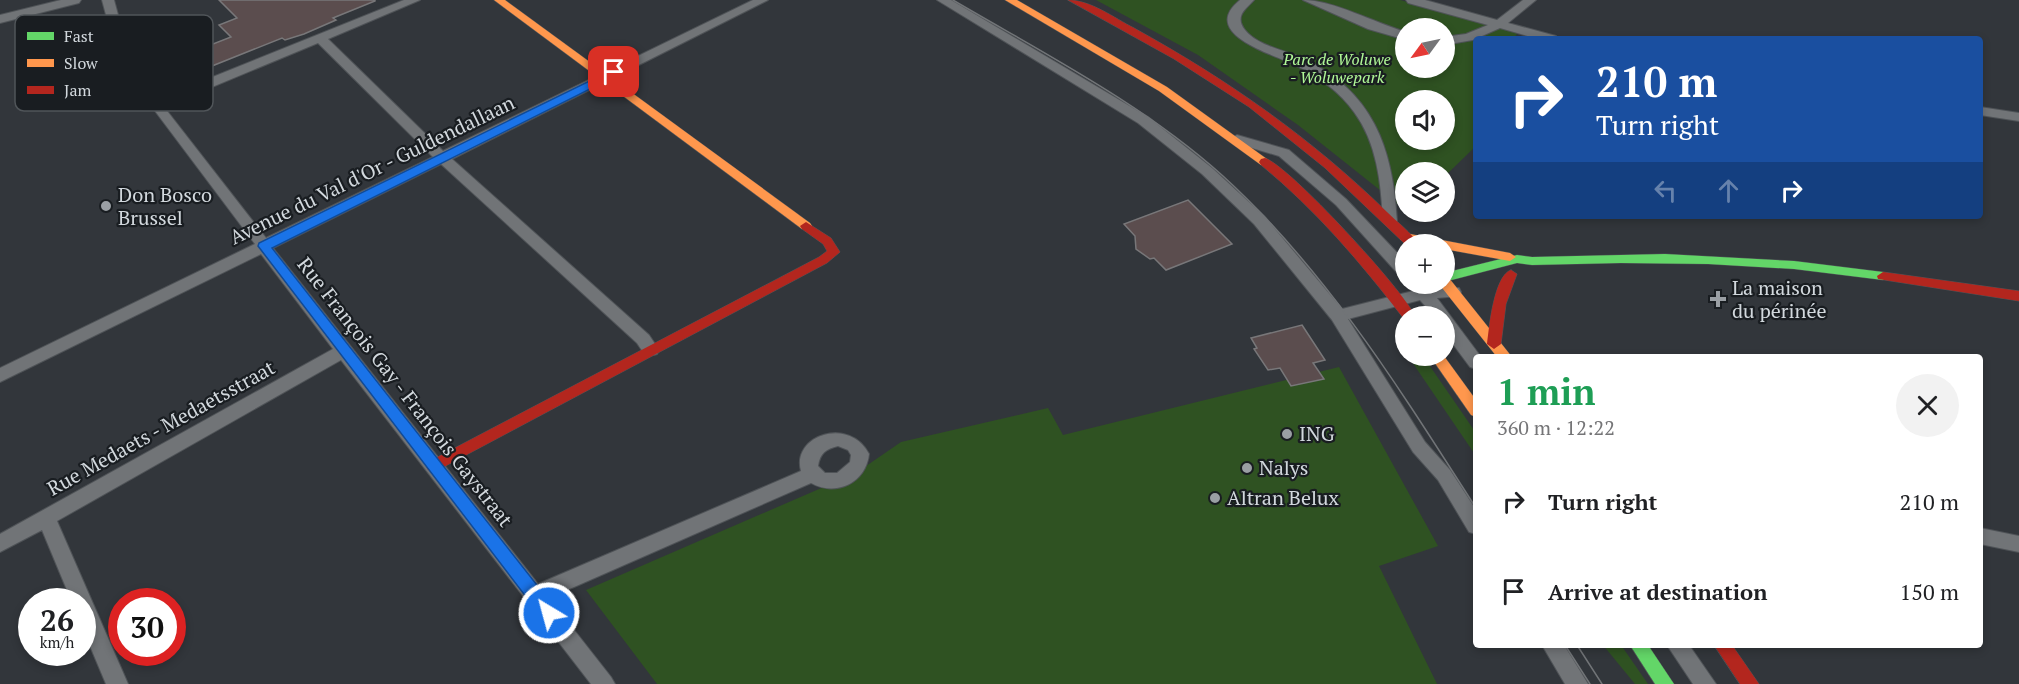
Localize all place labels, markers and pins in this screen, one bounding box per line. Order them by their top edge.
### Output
pin [588,46,639,97]
place label: Don Bosco Brussel [118,181,212,231]
marker: Don Bosco Brussel [99,199,113,213]
place label: La maison du périnée [1732,274,1827,324]
marker: La maison du périnée [1709,290,1727,308]
place label: ING [1299,420,1335,447]
marker: ING [1280,427,1294,441]
place label: Nalys [1259,454,1309,481]
marker: Nalys [1240,461,1254,475]
place label: Altran Belux [1227,484,1339,511]
marker: Altran Belux [1208,491,1222,505]

